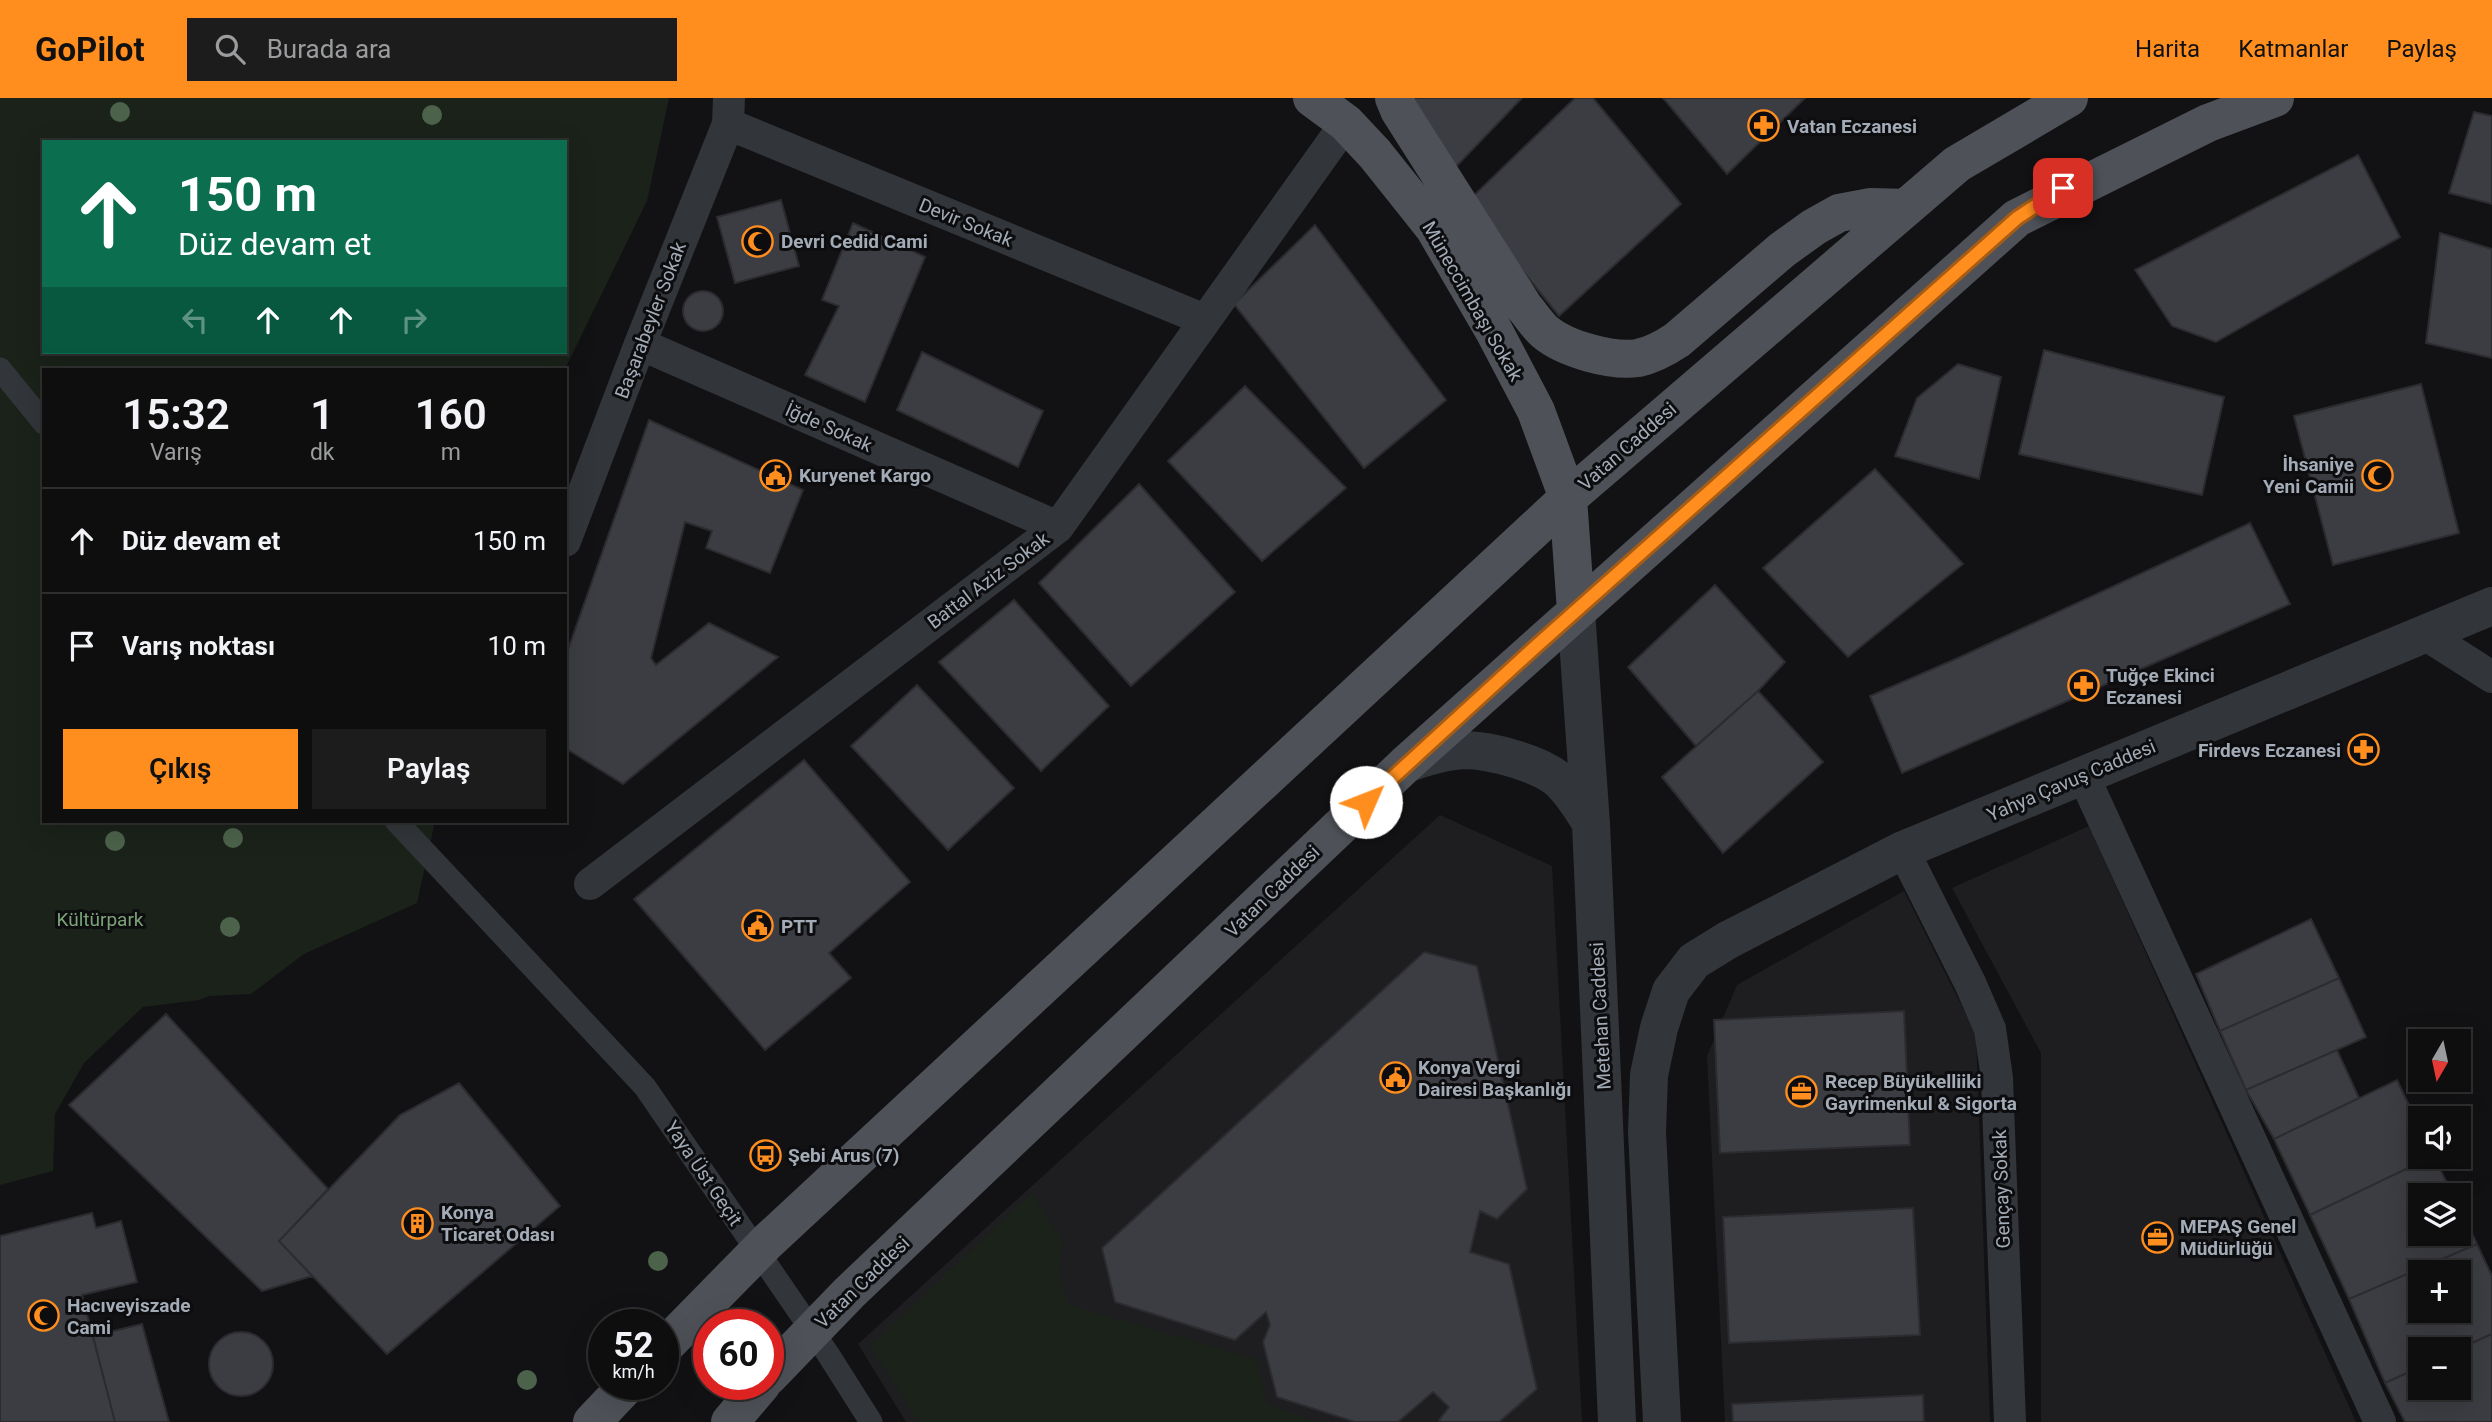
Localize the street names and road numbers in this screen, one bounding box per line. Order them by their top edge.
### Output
street label: Devir Sokak [916,193,1016,252]
street label: Müneccimbaşı Sokak [1417,217,1528,386]
street label: Başarabeyler Sokak [610,238,691,402]
street label: İğde Sokak [782,398,876,457]
street label: Vatan Caddesi [1574,398,1681,495]
street label: Battal Aziz Sokak [923,527,1054,634]
street label: Yahya Çavuş Caddesi [1983,735,2159,826]
street label: Vatan Caddesi [1220,841,1324,942]
street label: Metehan Caddesi [1585,942,1616,1090]
street label: Yaya Üst Geçit [660,1116,747,1230]
street label: Gençay Sokak [1988,1129,2015,1249]
street label: Vatan Caddesi [810,1232,914,1333]

